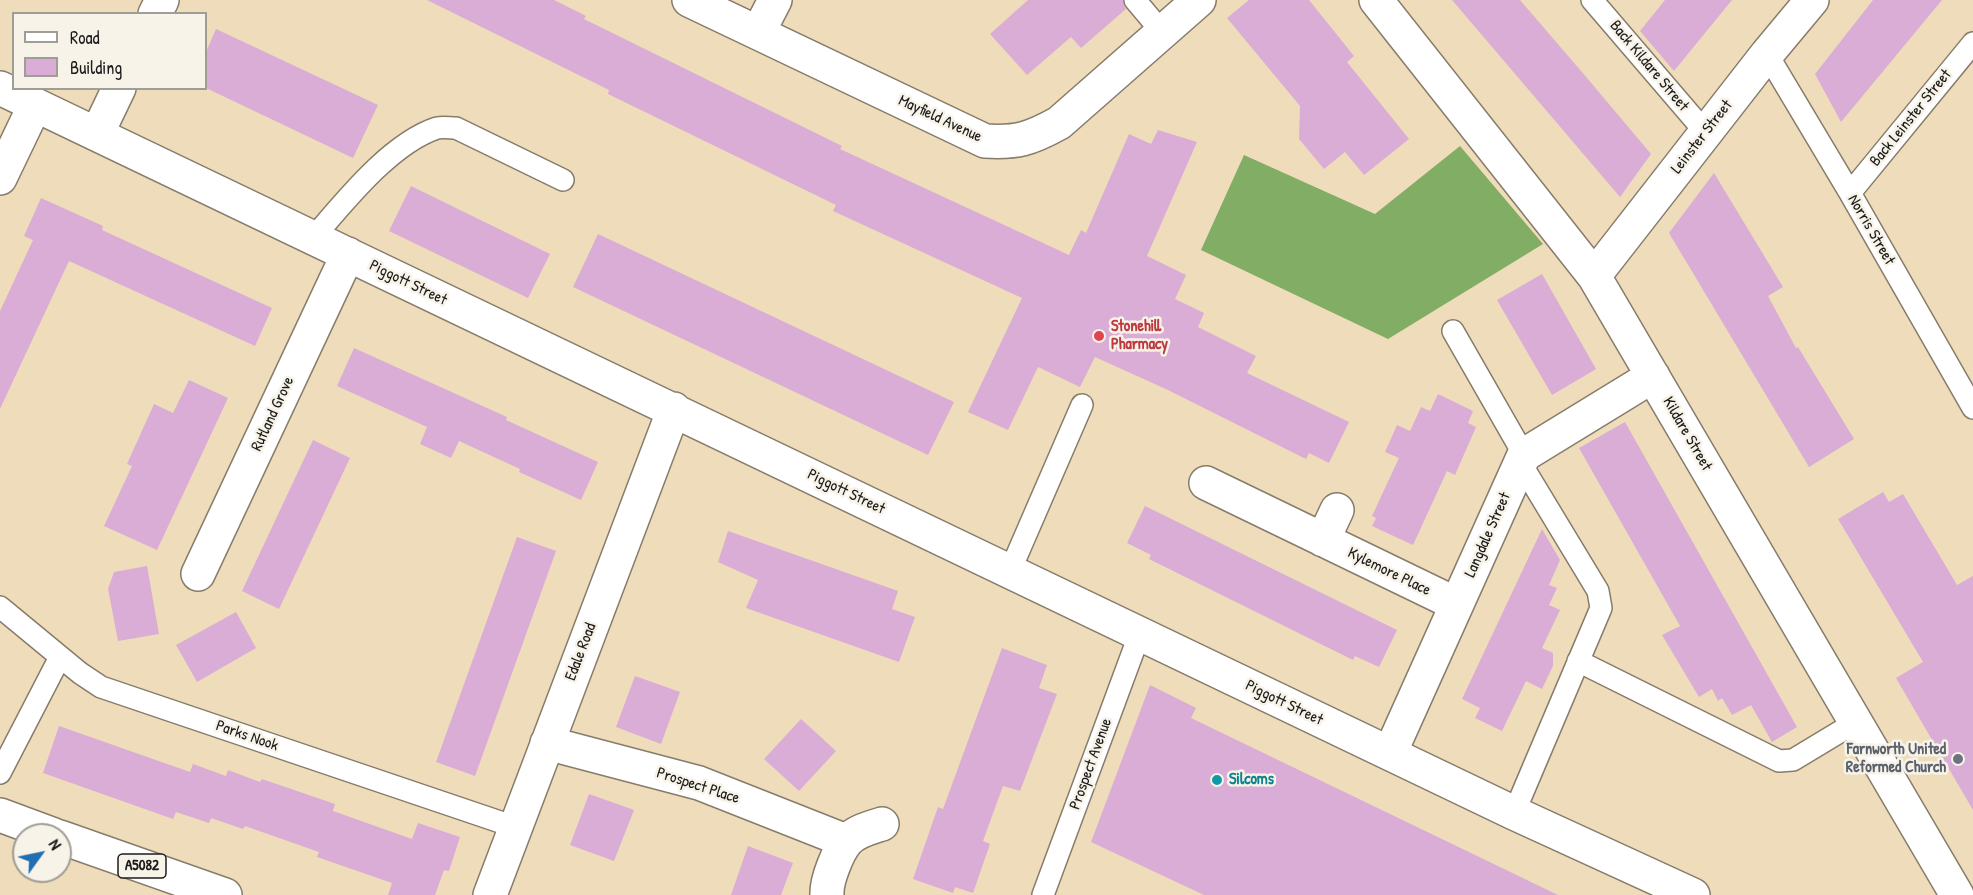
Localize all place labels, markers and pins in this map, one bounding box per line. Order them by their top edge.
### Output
place label: Stonehill Pharmacy [1111,317,1168,355]
marker: Stonehill Pharmacy [1092,329,1106,343]
place label: Farnworth United Reformed Church [1846,740,1946,778]
marker: Farnworth United Reformed Church [1951,752,1965,766]
place label: Silcoms [1229,770,1274,790]
marker: Silcoms [1210,773,1224,787]

